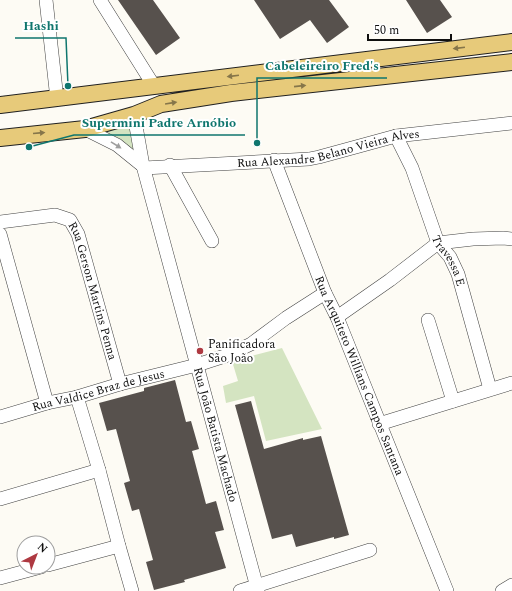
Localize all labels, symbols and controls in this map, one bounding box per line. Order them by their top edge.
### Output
callout: Hashi [15,13,66,38]
text: Hashi [23,16,59,36]
scale bar [368,16,451,42]
text: 50 m [374,21,399,40]
one-way arrow [453,45,465,51]
callout: Cabeleireiro Fred's [257,53,387,78]
text: Cabeleireiro Fred's [265,56,379,76]
one-way arrow [227,73,239,79]
one-way arrow [293,82,306,89]
one-way arrow [165,100,177,106]
callout: Supermini Padre Arnóbio [74,110,245,135]
text: Supermini Padre Arnóbio [82,113,236,133]
street label: Rua Alexandre Belano Vieira Alves [236,124,421,173]
one-way arrow [33,130,45,137]
one-way arrow [111,141,121,149]
street label: Rua Gerson Martins Penna [63,218,122,362]
street label: Travessa E [426,233,470,288]
street label: Rua Arquiteto Willians Campos Santana [309,273,409,479]
place label: Panificadora São João [208,335,276,368]
marker: Panificadora São João [195,346,205,356]
street label: Rua Valdice Braz de Jesus [30,364,167,417]
street label: Rua João Batista Machado [188,365,243,504]
north arrow [16,535,56,575]
text: N [33,539,51,557]

